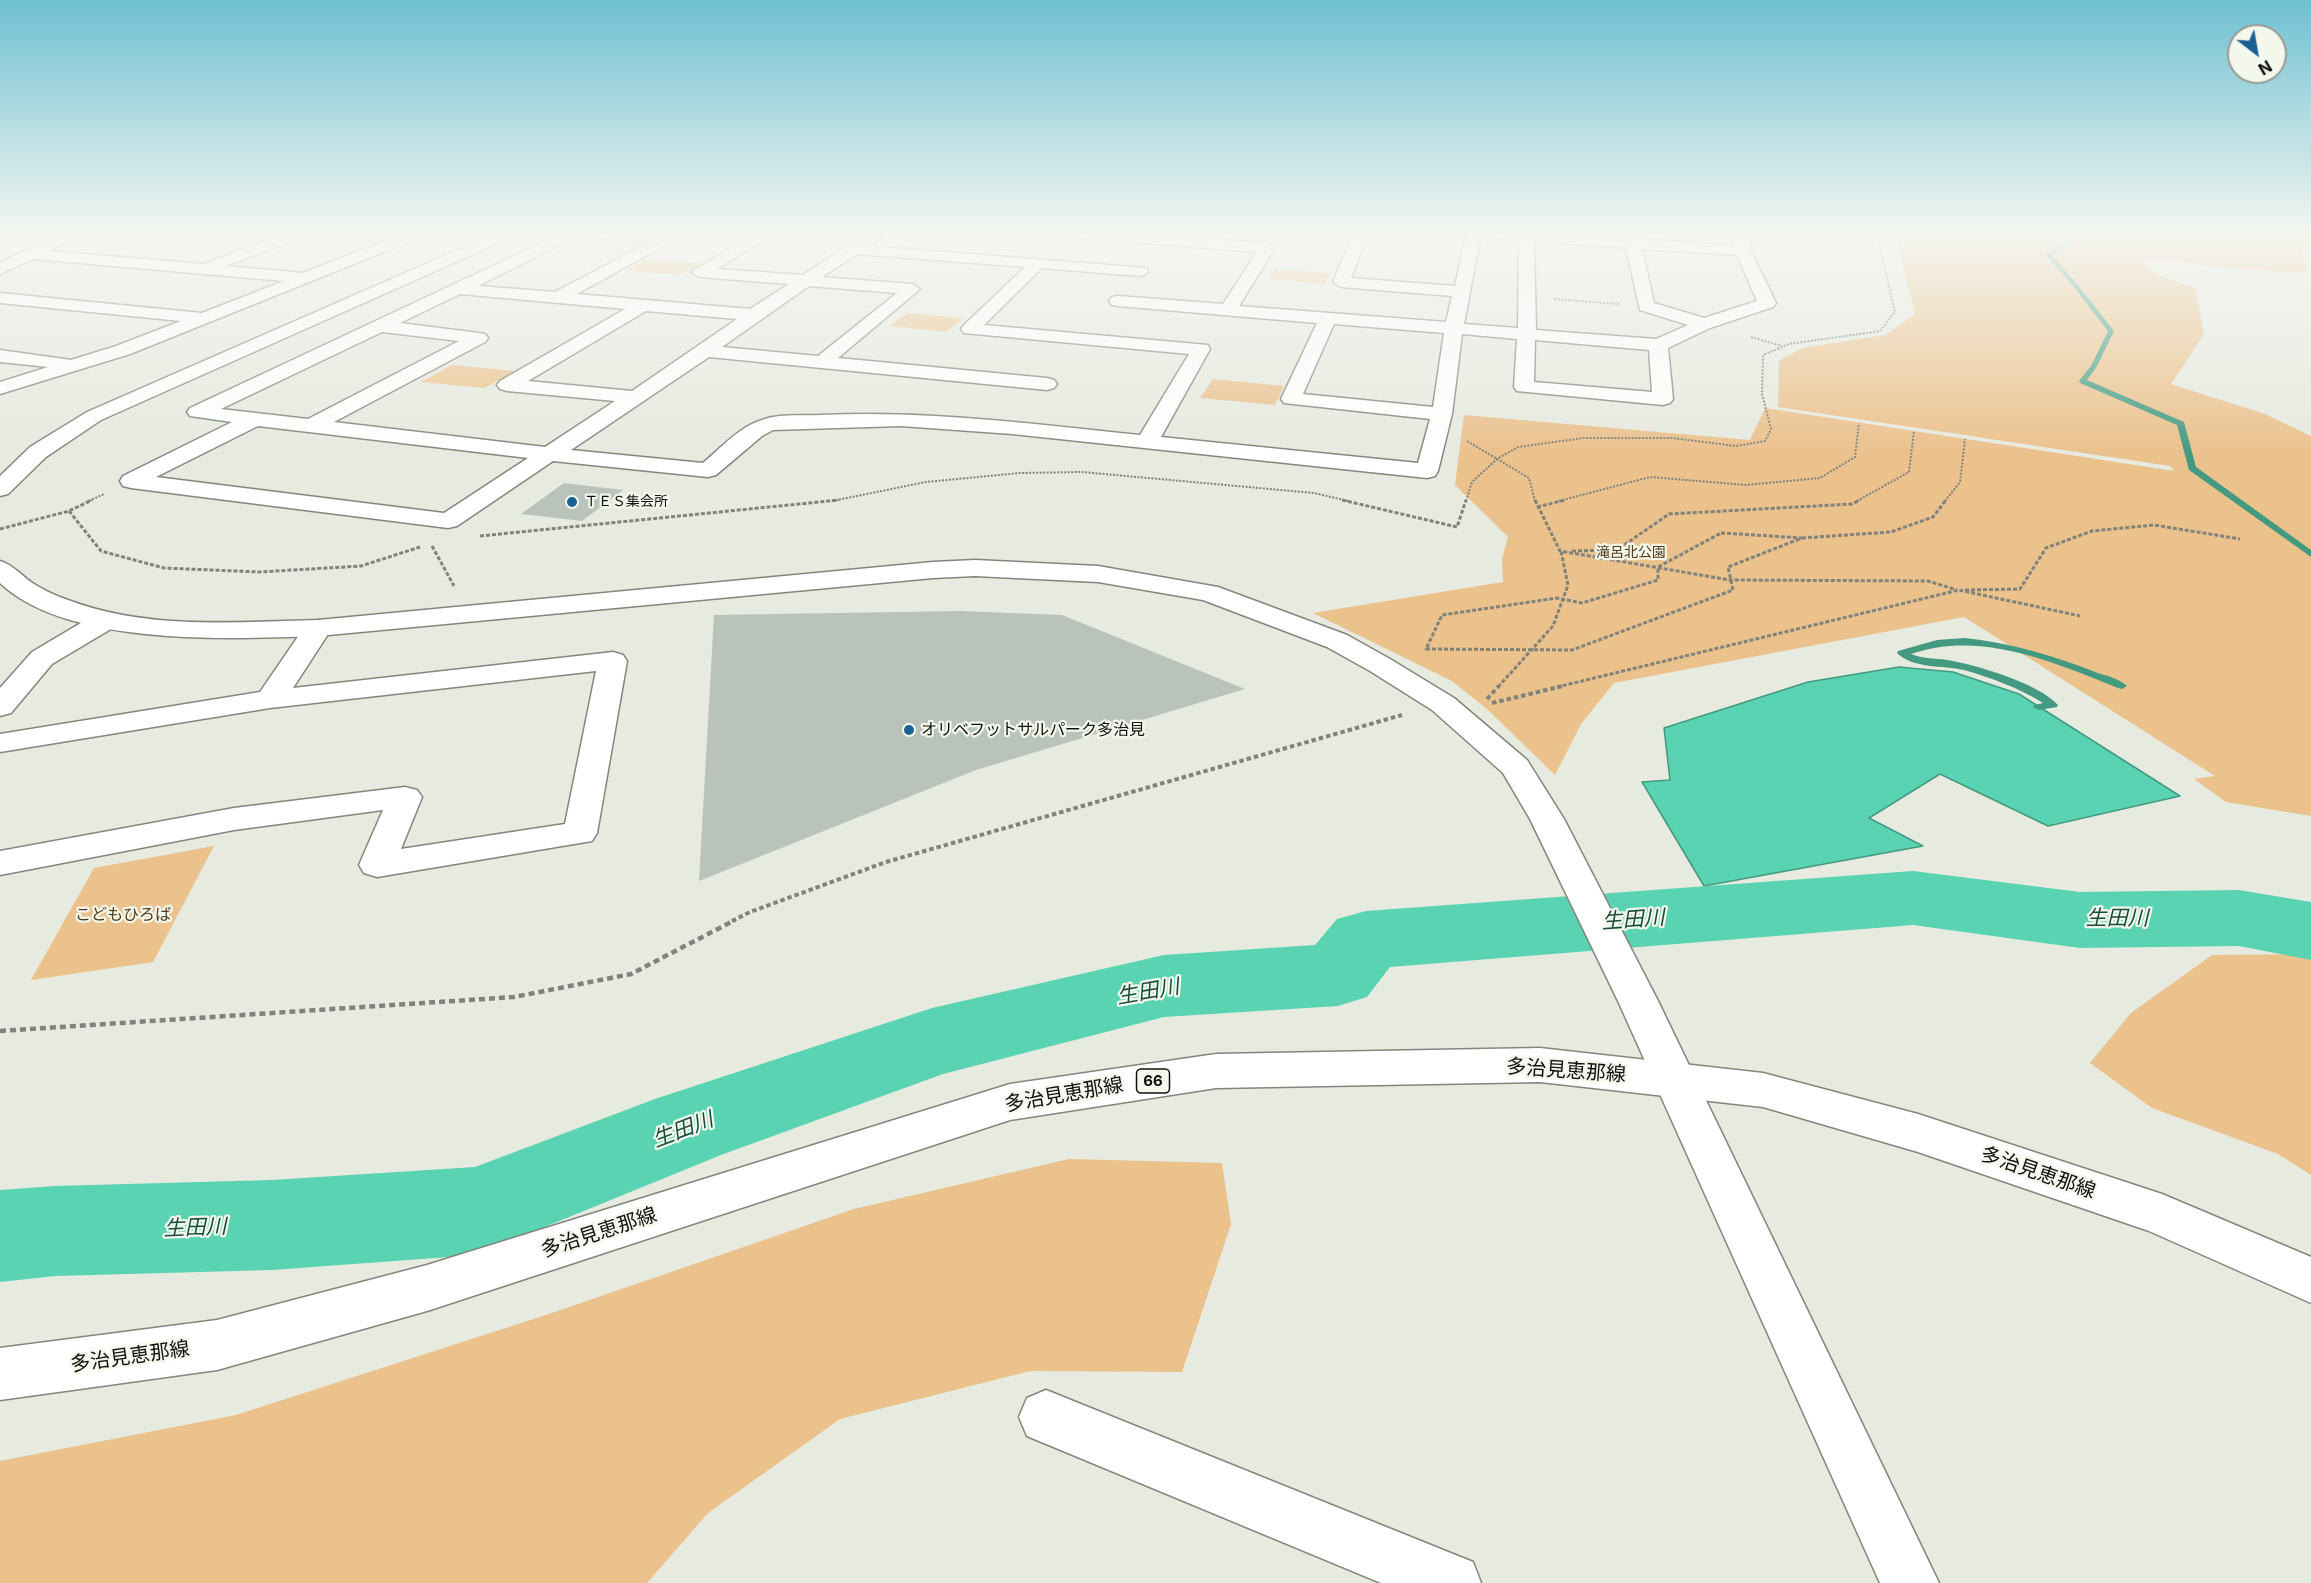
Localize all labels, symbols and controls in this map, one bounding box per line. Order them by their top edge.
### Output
north arrow [2227,24,2287,84]
text: N [2255,56,2276,79]
place label: ＴＥＳ集会所 [584,494,668,510]
marker: ＴＥＳ集会所 [565,495,579,509]
park label: 滝呂北公園 [1596,545,1666,561]
place label: オリベフットサルパーク多治見 [921,720,1145,740]
marker: オリベフットサルパーク多治見 [902,723,916,737]
park label: こどもひろば [75,905,171,925]
water label: 生田川 [1601,905,1665,935]
water label: 生田川 [2086,906,2148,932]
water label: 生田川 [1115,974,1181,1010]
street label: 多治見恵那線 [1505,1055,1627,1087]
road number: 66 [1136,1069,1170,1093]
street label: 多治見恵那線 [1003,1073,1125,1117]
water label: 生田川 [649,1107,717,1153]
street label: 多治見恵那線 [1977,1142,2099,1204]
street label: 多治見恵那線 [538,1203,660,1263]
water label: 生田川 [163,1214,227,1242]
street label: 多治見恵那線 [69,1337,191,1377]

